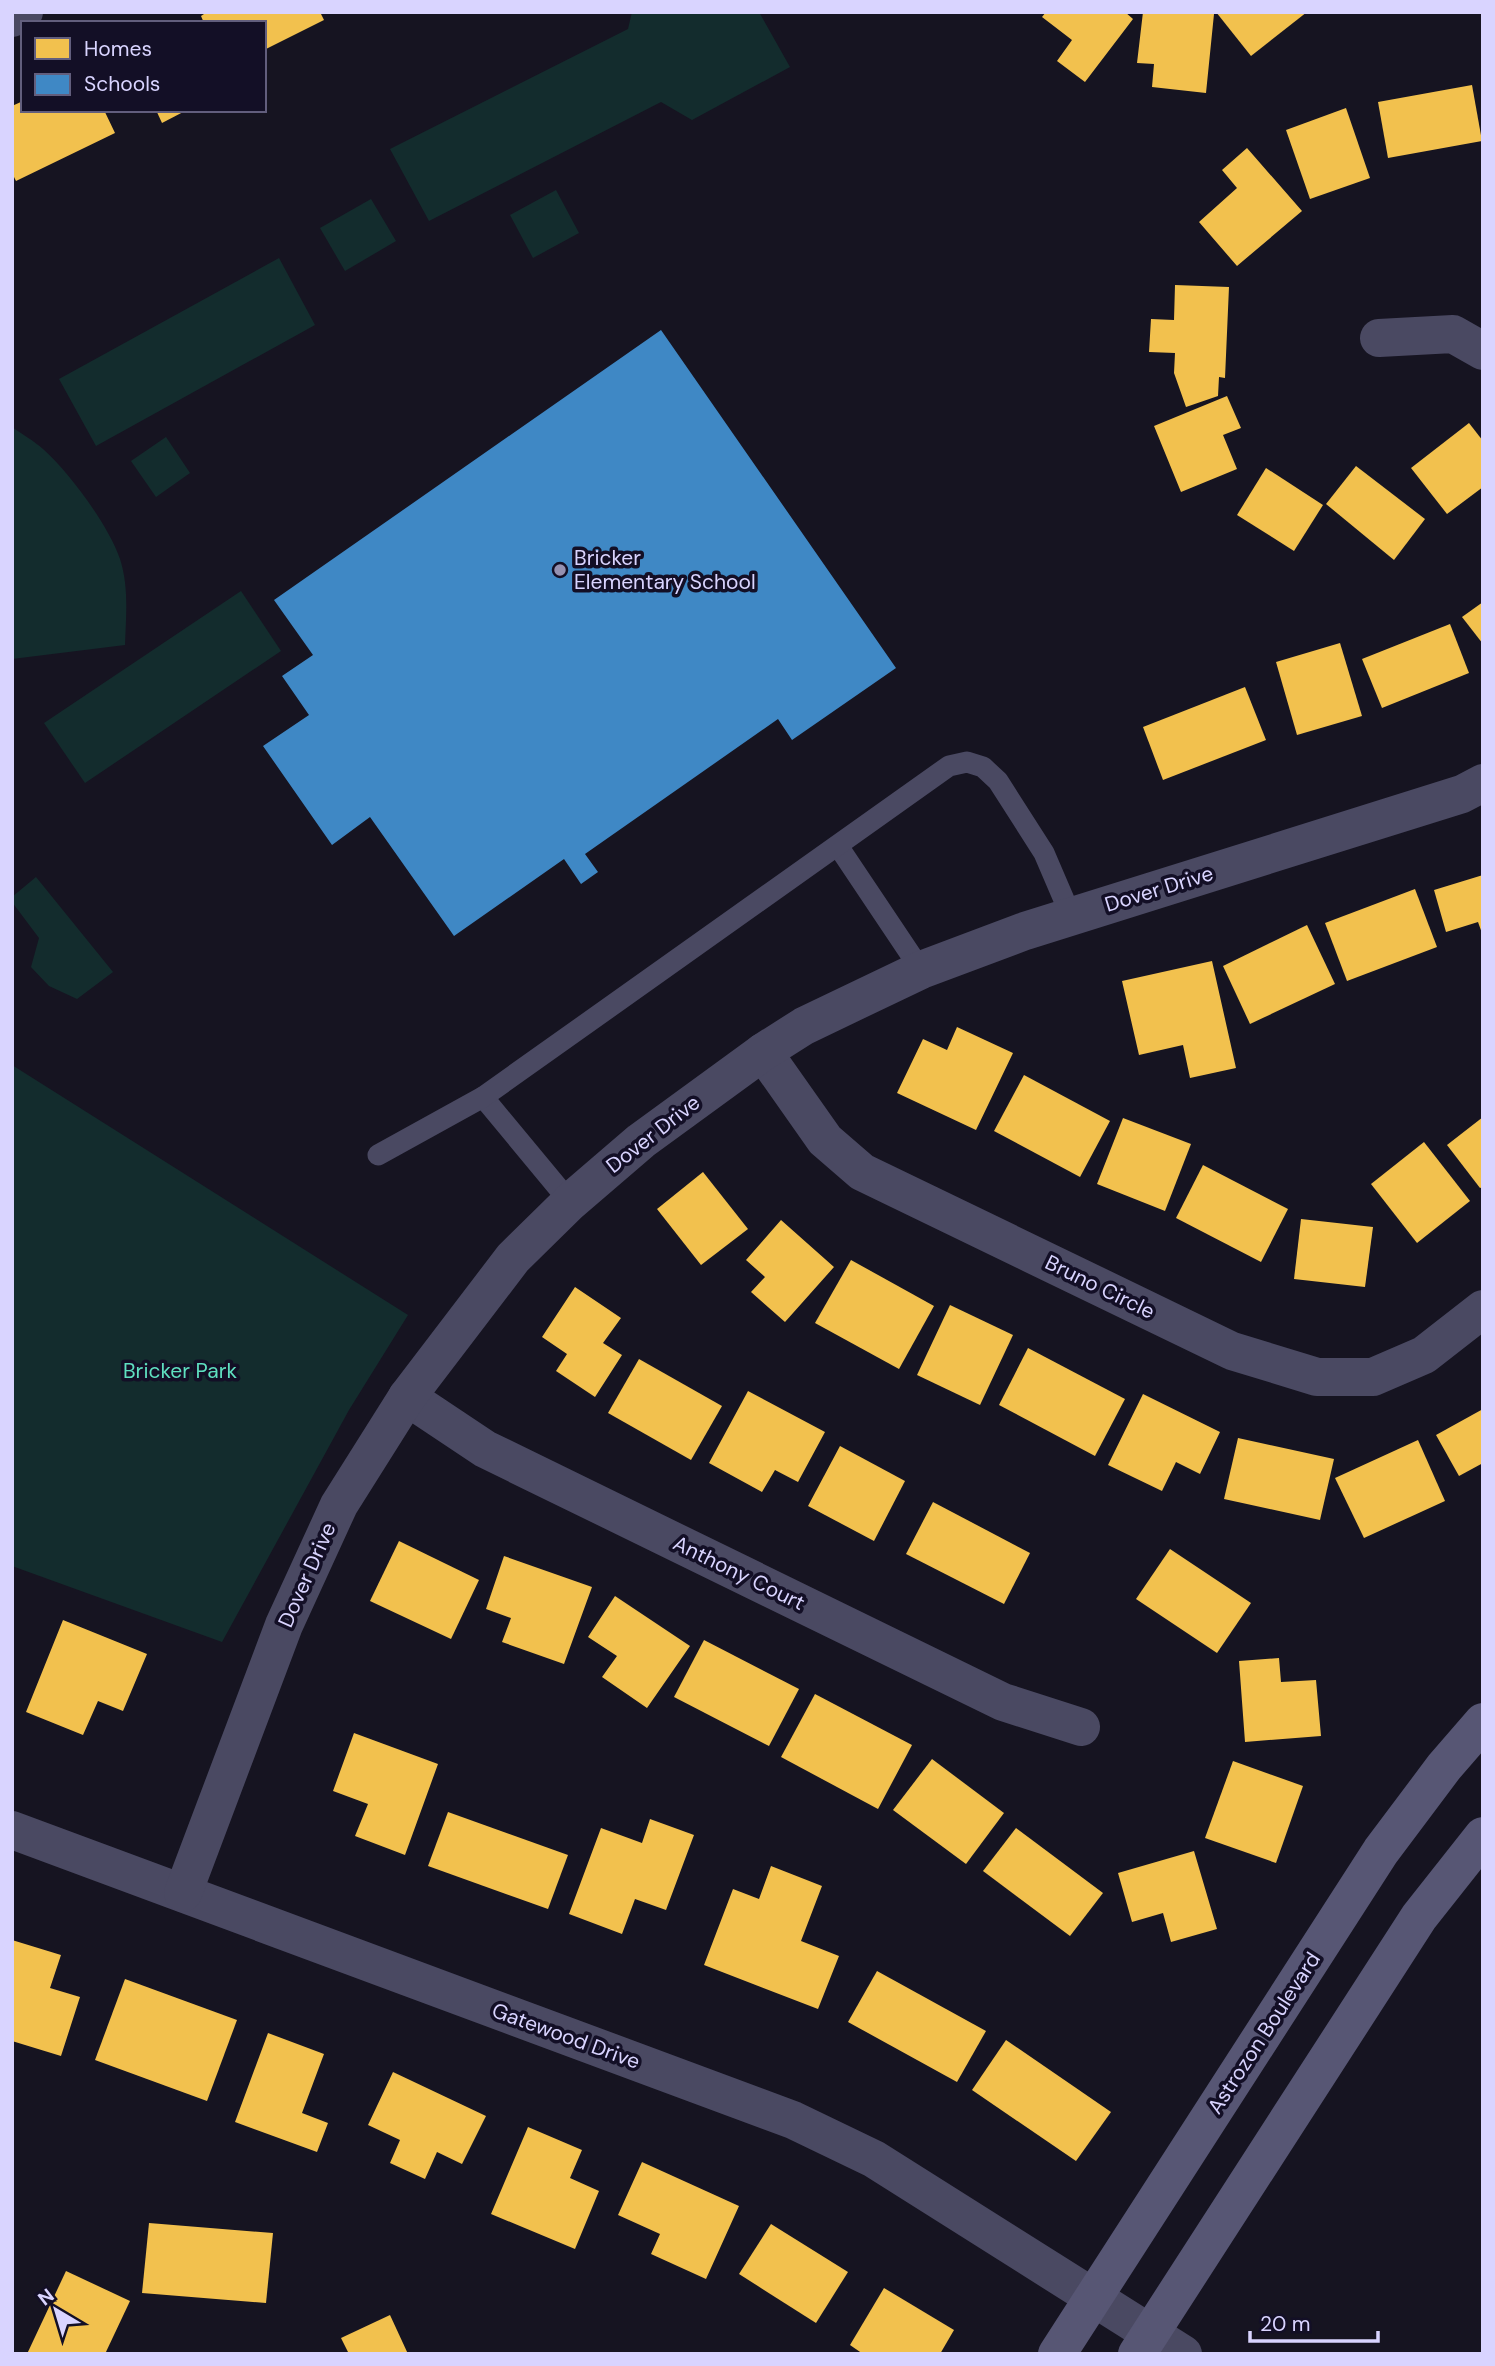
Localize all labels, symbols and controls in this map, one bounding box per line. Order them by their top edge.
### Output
legend [21,21,266,112]
text: Homes [84,35,152,63]
text: Schools [84,70,160,98]
place label: Bricker Elementary School [574,544,756,596]
marker: Bricker Elementary School [552,562,568,578]
street label: Dover Drive [1101,859,1217,919]
street label: Dover Drive [600,1088,706,1179]
street label: Bruno Circle [1041,1248,1160,1326]
park label: Bricker Park [123,1357,237,1385]
street label: Dover Drive [271,1518,343,1632]
street label: Anthony Court [668,1529,810,1617]
street label: Astrozon Boulevard [1201,1947,1327,2119]
street label: Gatewood Drive [488,1996,644,2076]
north arrow [21,2275,91,2345]
text: N [33,2283,59,2311]
scale bar [1250,2300,1378,2344]
text: 20 m [1260,2310,1311,2338]

